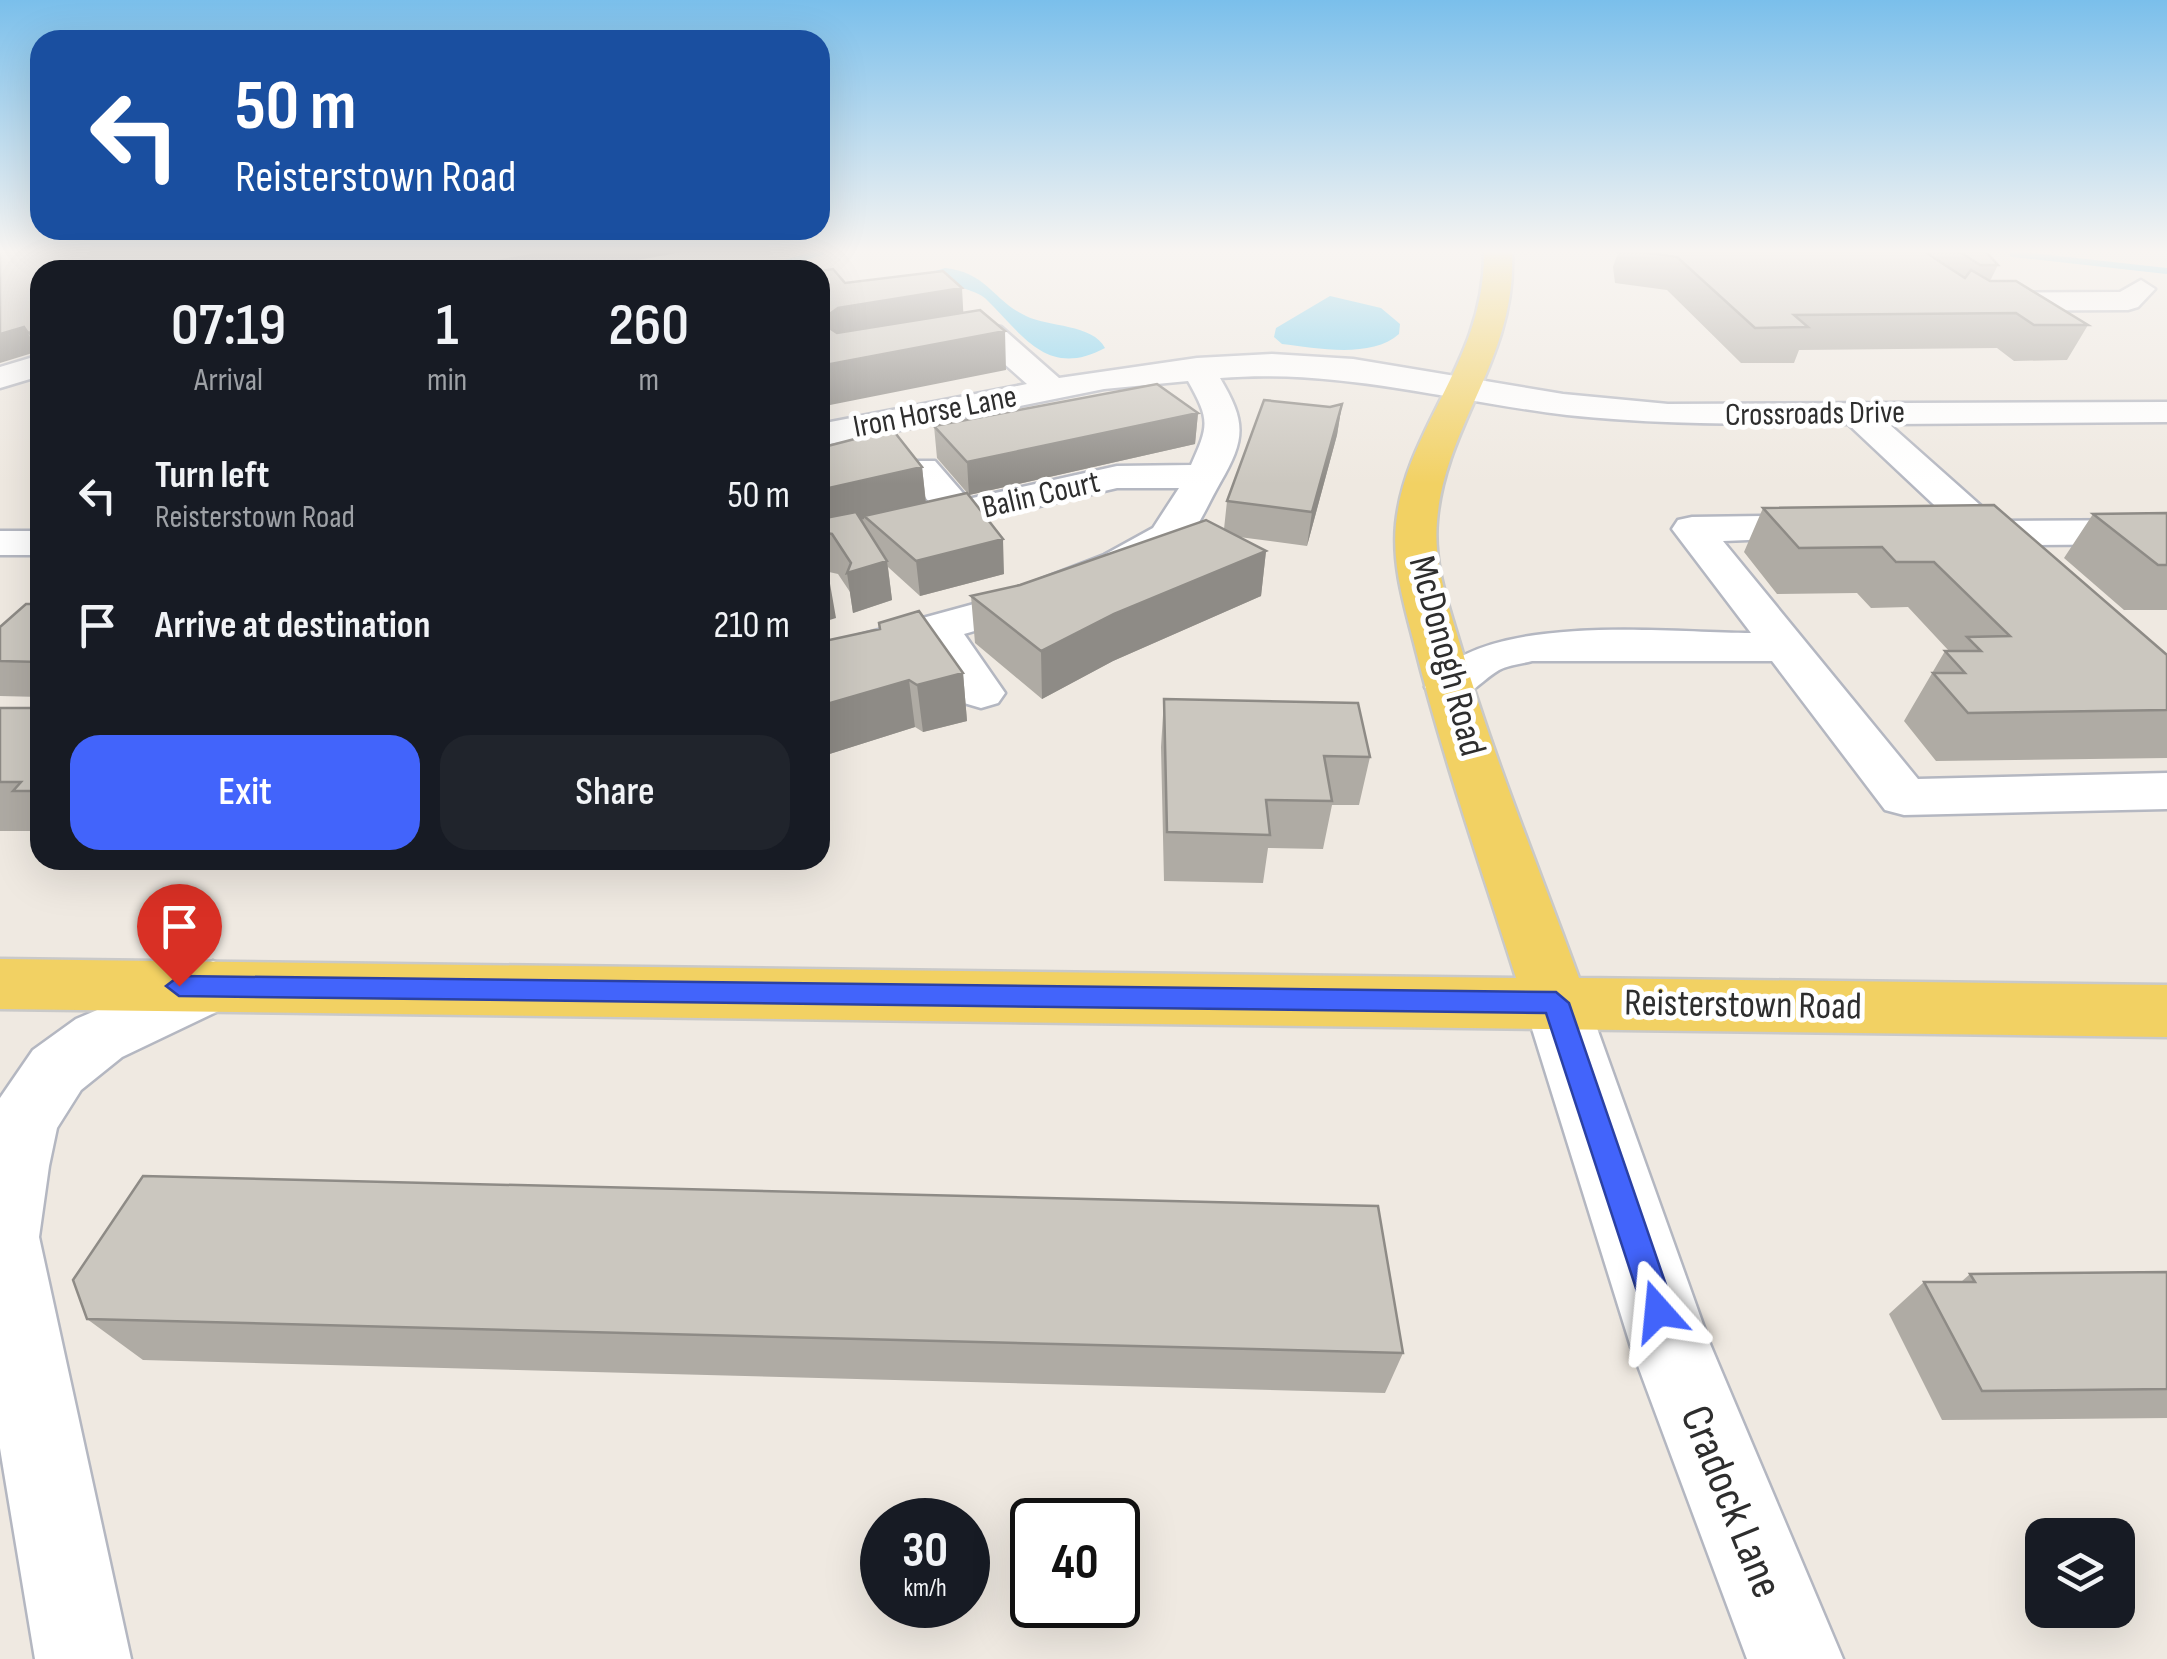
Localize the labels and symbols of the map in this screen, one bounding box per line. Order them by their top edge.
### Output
street label: Iron Horse Lane [850,377,1020,447]
street label: Crossroads Drive [1725,393,1905,435]
street label: Balin Court [979,463,1103,527]
street label: McDonogh Road [1399,551,1495,761]
pin [137,884,222,987]
street label: Reisterstown Road [1624,980,1862,1030]
position arrow [1606,1259,1710,1363]
street label: Cradock Lane [1668,1398,1794,1606]
speed limit sign: 40 [1010,1498,1140,1628]

